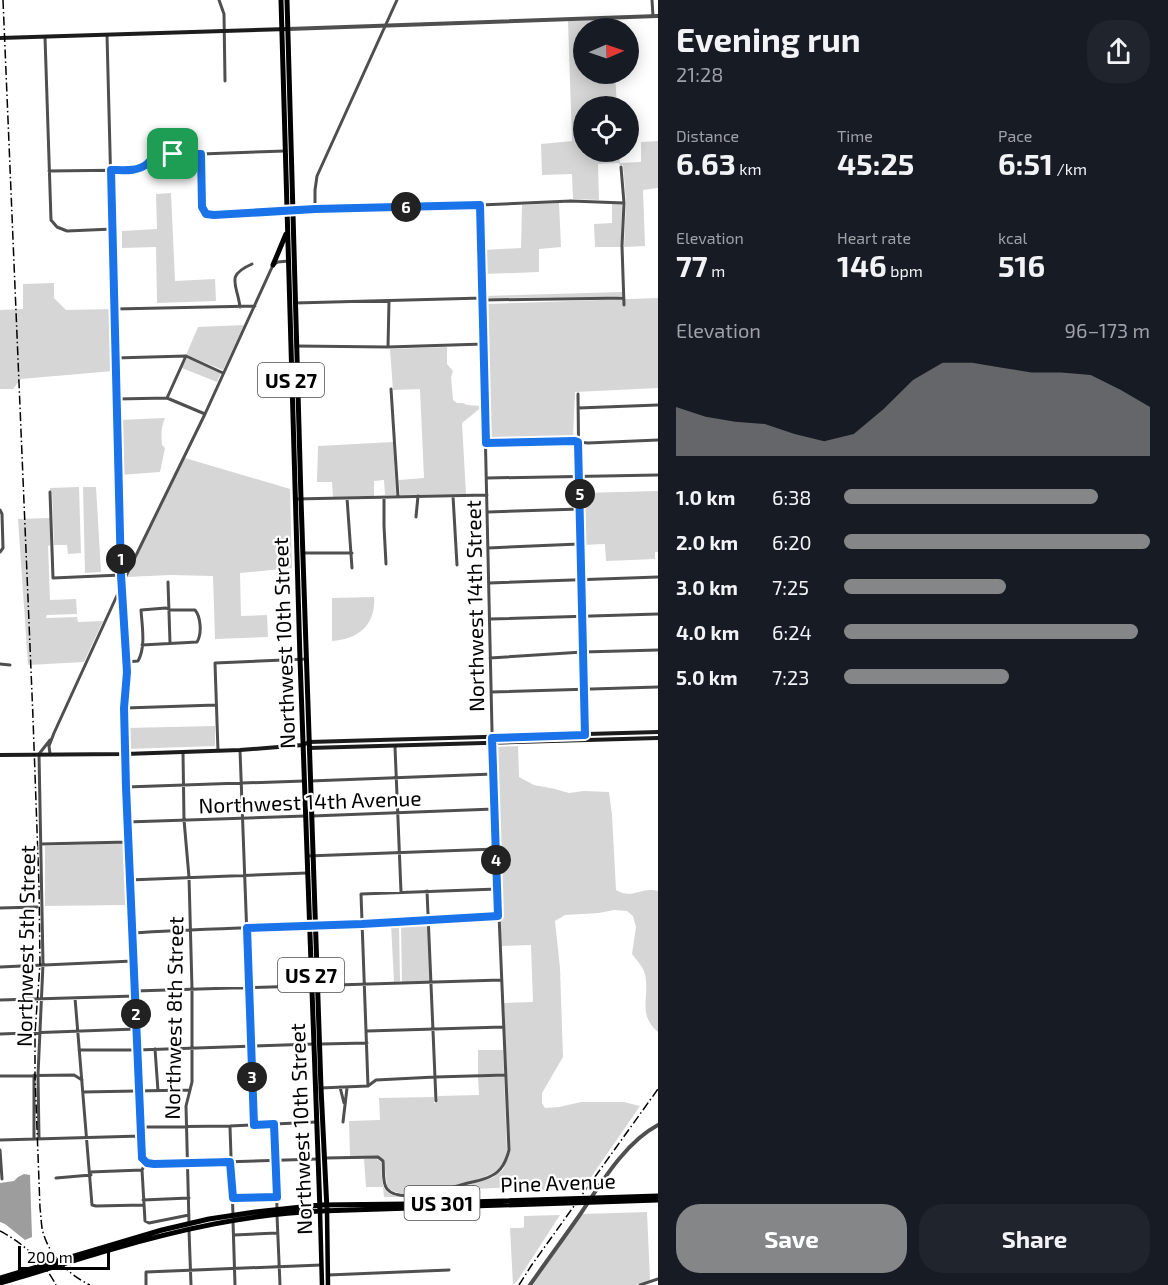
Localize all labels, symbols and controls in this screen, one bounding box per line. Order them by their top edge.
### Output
north arrow [573,18,639,84]
map controls [573,18,639,162]
text: Evening run [676,19,861,59]
button: share [1087,20,1150,83]
text: 21:28 [676,62,723,86]
button: locate [573,96,639,162]
text: Distance [676,126,739,145]
text: Time [837,126,873,145]
text: Pace [998,126,1032,145]
pin [147,128,198,179]
icon: arrive [156,137,189,170]
text: 6.63 [676,145,736,181]
text: 45:25 [837,145,914,181]
text: 6:51 [998,145,1053,181]
text: km [736,159,761,178]
text: /km [1053,159,1087,178]
pin: 6 [391,192,421,222]
text: 6 [401,197,411,216]
text: Elevation [676,228,744,247]
text: Heart rate [837,228,911,247]
text: kcal [998,228,1027,247]
text: 77 [676,247,708,283]
text: 146 [837,247,887,283]
text: 516 [998,247,1045,283]
text: m [708,261,725,280]
text: bpm [887,261,923,280]
text: Elevation [676,318,761,342]
text: 96–173 m [1065,318,1150,342]
road number: US 27 [258,363,324,397]
pin: 5 [565,479,595,509]
text: 5 [576,484,584,503]
text: 1.0 km [676,485,735,509]
text: 6:38 [772,485,811,509]
street label: Northwest 14th Street [460,500,488,712]
text: 2.0 km [676,530,738,554]
text: 6:20 [772,530,811,554]
street label: Northwest 10th Street [267,537,299,749]
pin: 1 [106,544,136,574]
text: 1 [118,549,124,568]
text: 3.0 km [676,575,738,599]
text: 7:25 [772,575,809,599]
text: 4.0 km [676,620,739,644]
text: 6:24 [772,620,812,644]
text: 5.0 km [676,665,738,689]
text: 7:23 [772,665,809,689]
street label: Northwest 14th Avenue [198,785,422,817]
street label: Northwest 5th Street [11,845,39,1047]
pin: 4 [481,845,511,875]
text: 4 [491,850,501,869]
street label: Northwest 8th Street [159,916,187,1120]
road number: US 27 [278,958,344,992]
pin: 2 [121,999,151,1029]
text: 2 [131,1004,141,1023]
street label: Northwest 10th Street [284,1023,316,1235]
pin: 3 [237,1062,267,1092]
text: 3 [247,1067,257,1086]
street label: Pine Avenue [500,1167,616,1197]
road number: US 301 [404,1186,480,1220]
button: Save [676,1204,907,1273]
button: Share [919,1204,1150,1273]
scale bar [18,1243,110,1270]
text: 200 m [27,1247,73,1266]

